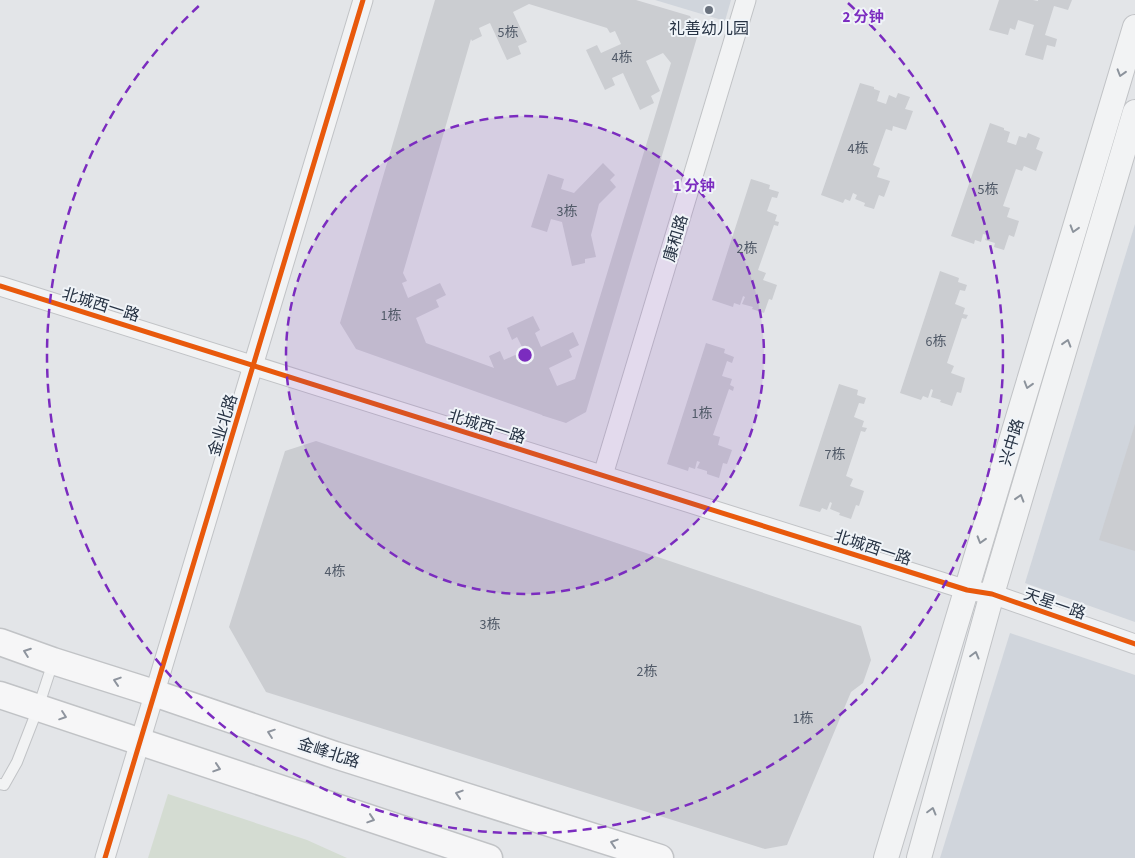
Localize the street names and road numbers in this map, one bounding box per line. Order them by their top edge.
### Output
street label: 康和路 [658,212,693,264]
street label: 北城西一路 [59,283,142,327]
street label: 金业北路 [203,391,243,459]
street label: 北城西一路 [445,405,528,449]
street label: 兴中路 [994,416,1029,468]
street label: 北城西一路 [831,525,914,571]
street label: 天星一路 [1021,583,1089,625]
street label: 金峰北路 [295,733,363,773]

